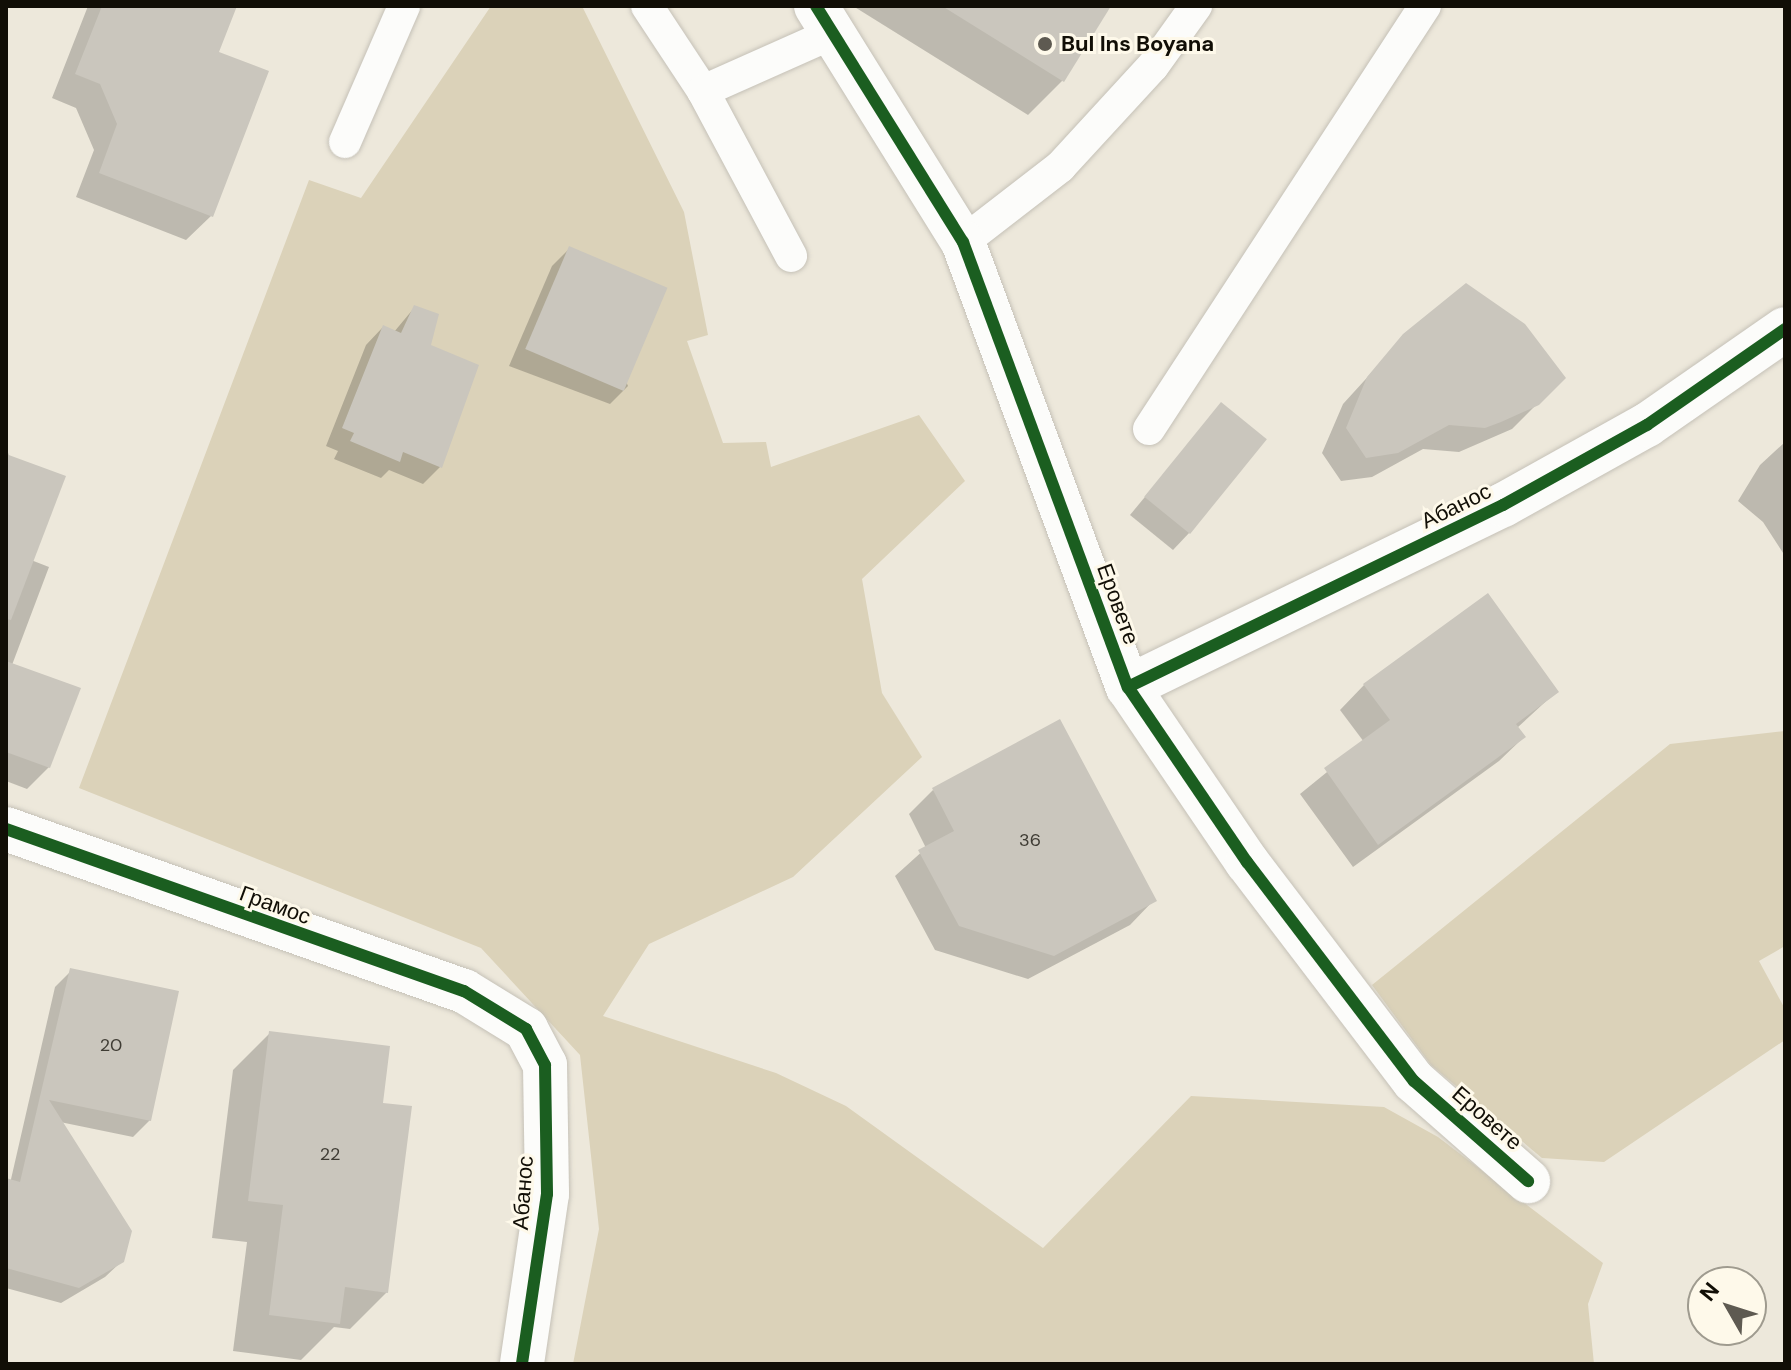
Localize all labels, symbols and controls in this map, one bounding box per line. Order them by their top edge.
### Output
place label: Bul Ins Boyana [1061,31,1214,57]
marker: Bul Ins Boyana [1036,35,1054,53]
street label: Абанос [1417,478,1495,534]
street label: Еровете [1091,560,1145,648]
house number: 36 [1019,829,1041,851]
street label: Грамос [236,880,314,930]
house number: 20 [100,1034,122,1056]
street label: Еровете [1447,1080,1527,1156]
house number: 22 [320,1143,340,1165]
street label: Абанос [507,1155,539,1231]
north arrow [1687,1266,1767,1346]
text: N [1693,1276,1726,1307]

